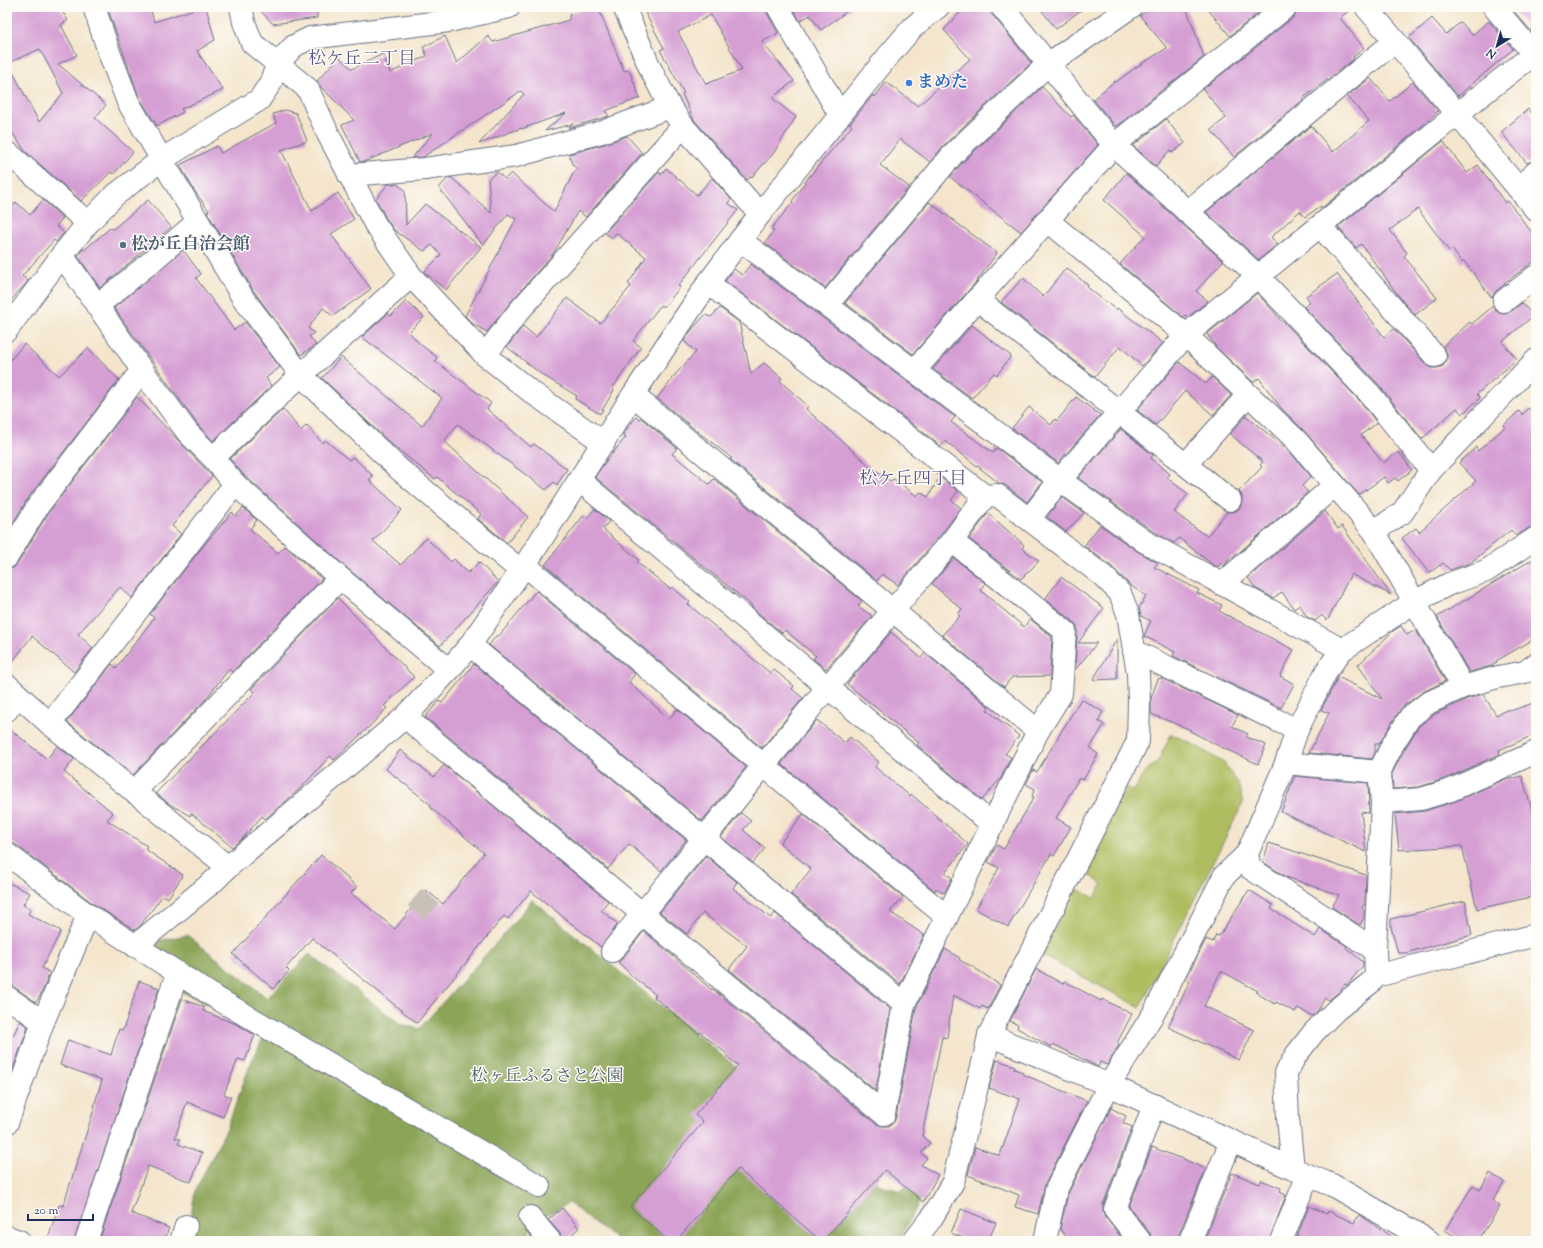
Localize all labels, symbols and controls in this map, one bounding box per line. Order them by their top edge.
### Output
north arrow [1477,26,1517,66]
text: N [1483,44,1501,63]
district label: 松ケ丘二丁目 [308,47,416,73]
place label: まめた [917,71,968,95]
marker: まめた [904,78,914,88]
place label: 松が丘自治会館 [131,233,250,257]
marker: 松が丘自治会館 [118,240,128,250]
district label: 松ケ丘四丁目 [859,467,967,493]
park label: 松ヶ丘ふるさと公園 [471,1065,624,1089]
scale bar [28,1196,93,1222]
text: 20 m [34,1202,59,1220]

